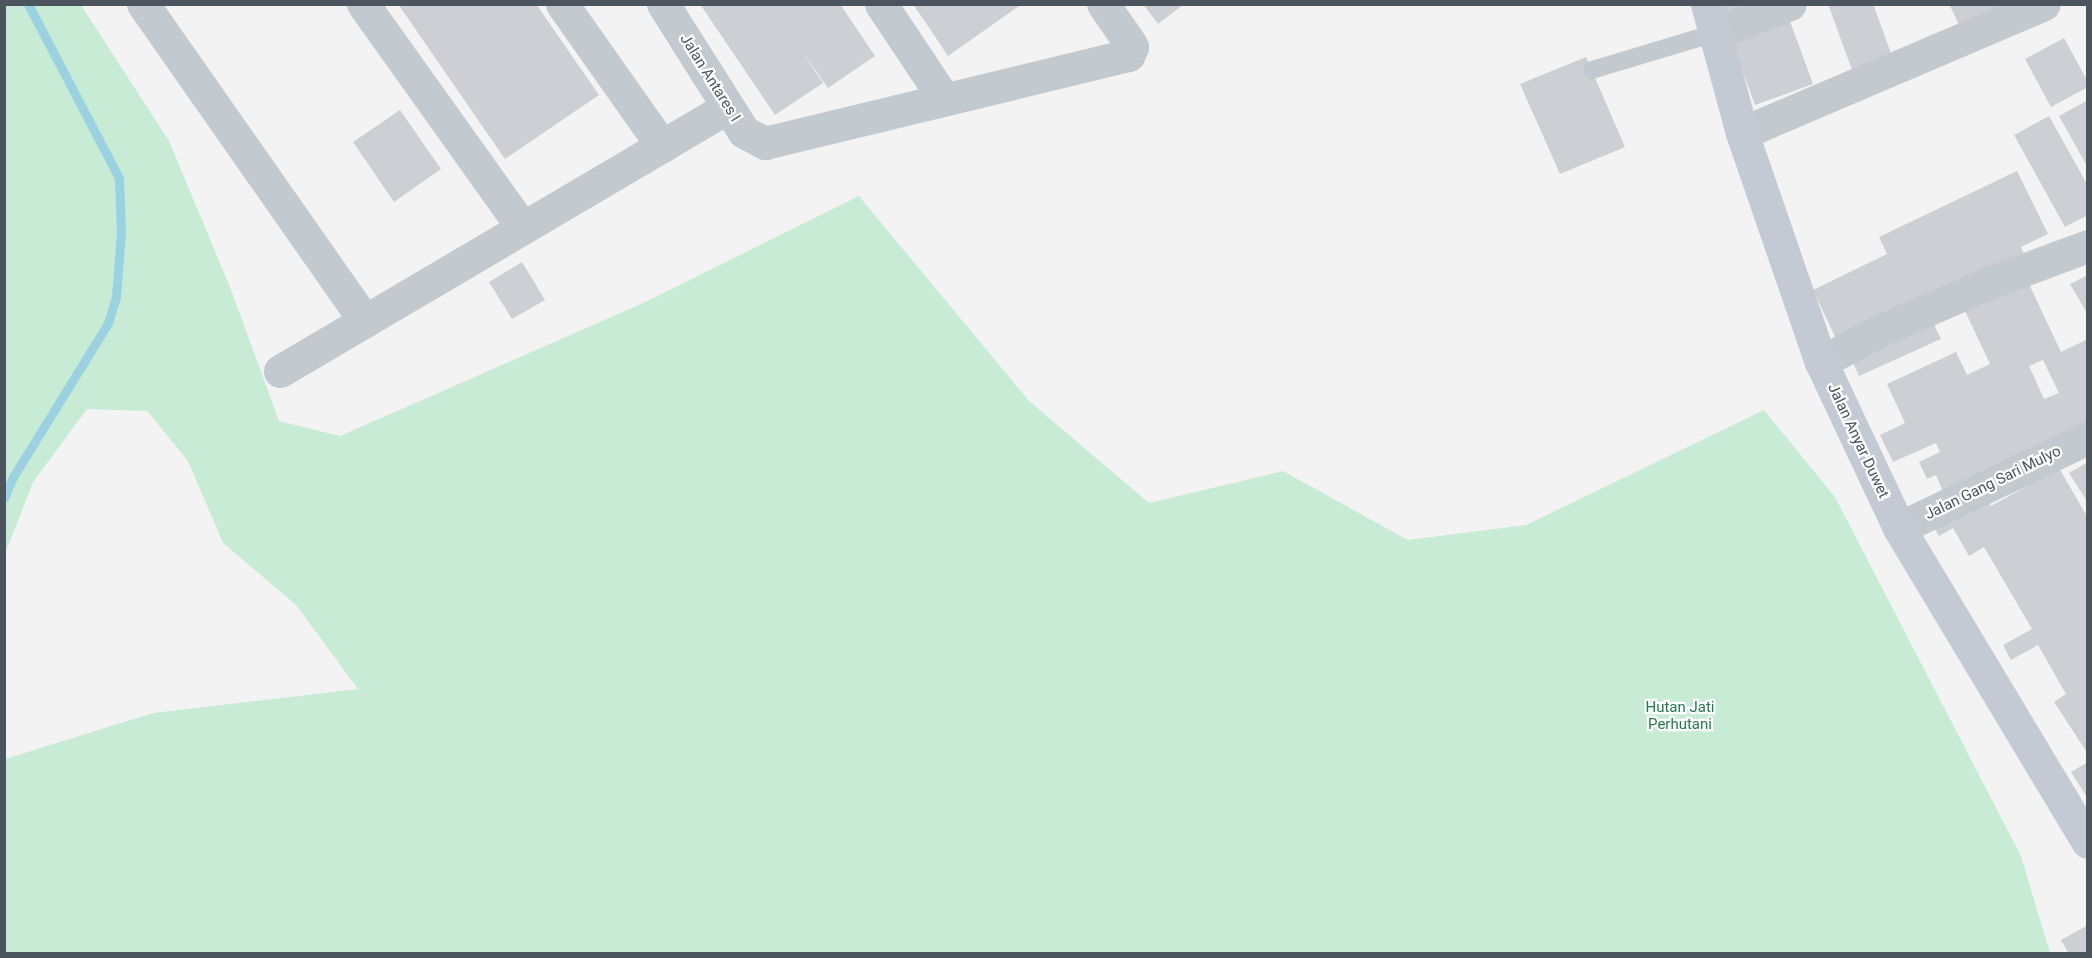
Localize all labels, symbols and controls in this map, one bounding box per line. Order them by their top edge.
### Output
street label: Jalan Antares I [676,31,744,125]
street label: Jalan Anyar Duwet [1824,381,1892,501]
street label: Jalan Gang Sari Mulyo [1922,442,2064,524]
park label: Hutan Jati Perhutani [1645,698,1715,733]

